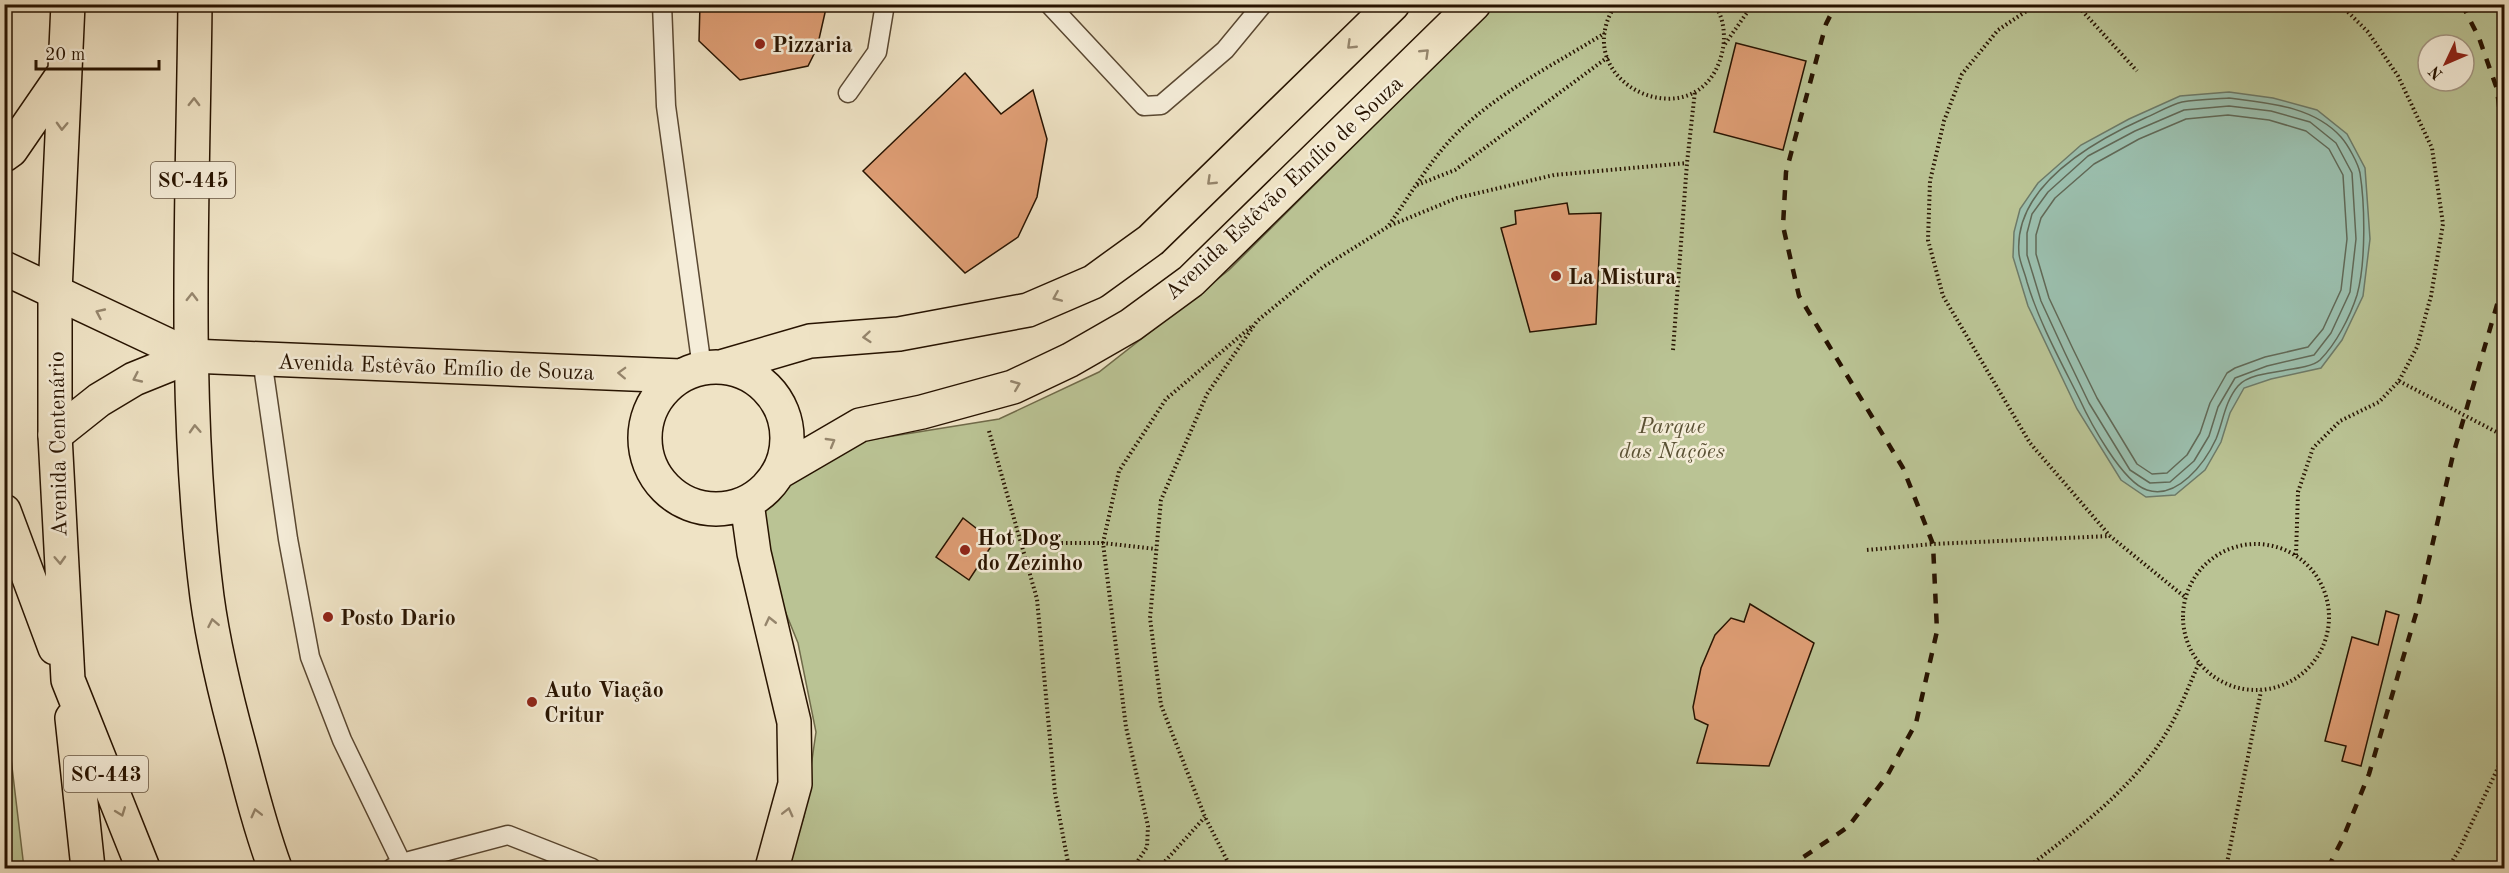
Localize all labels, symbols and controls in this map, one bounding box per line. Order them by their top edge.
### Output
scale bar [36,33,159,71]
north arrow [2416,33,2476,93]
place label: Pizzaria [772,35,853,57]
marker: Pizzaria [753,37,767,51]
one-way arrow [1348,38,1359,49]
text: 20 m [45,46,85,64]
one-way arrow [1418,49,1429,60]
text: N [2426,62,2447,82]
street label: Avenida Estêvão Emílio de Souza [1161,72,1408,305]
one-way arrow [188,98,200,107]
one-way arrow [55,121,68,130]
road number: SC-445 [151,162,235,198]
one-way arrow [1208,174,1218,185]
place label: La Mistura [1568,267,1676,289]
marker: La Mistura [1549,269,1563,283]
one-way arrow [1052,290,1063,302]
one-way arrow [186,293,198,302]
one-way arrow [96,309,107,321]
one-way arrow [863,330,872,343]
street label: Avenida Centenário [46,351,72,537]
street label: Avenida Estêvão Emílio de Souza [277,351,595,385]
one-way arrow [618,367,627,380]
one-way arrow [133,371,144,383]
one-way arrow [1010,380,1021,392]
park label: Parque das Nações [1619,416,1725,463]
one-way arrow [189,425,202,434]
one-way arrow [825,437,835,449]
place label: Hot Dog do Zezinho [977,528,1083,575]
marker: Hot Dog do Zezinho [958,543,972,557]
one-way arrow [53,555,66,564]
place label: Posto Dario [340,608,456,630]
marker: Posto Dario [321,610,335,624]
one-way arrow [764,616,777,626]
one-way arrow [207,619,220,629]
place label: Auto Viação Critur [544,680,664,727]
marker: Auto Viação Critur [525,695,539,709]
road number: SC-443 [64,756,148,792]
one-way arrow [114,806,126,817]
one-way arrow [251,808,264,818]
one-way arrow [780,808,793,818]

